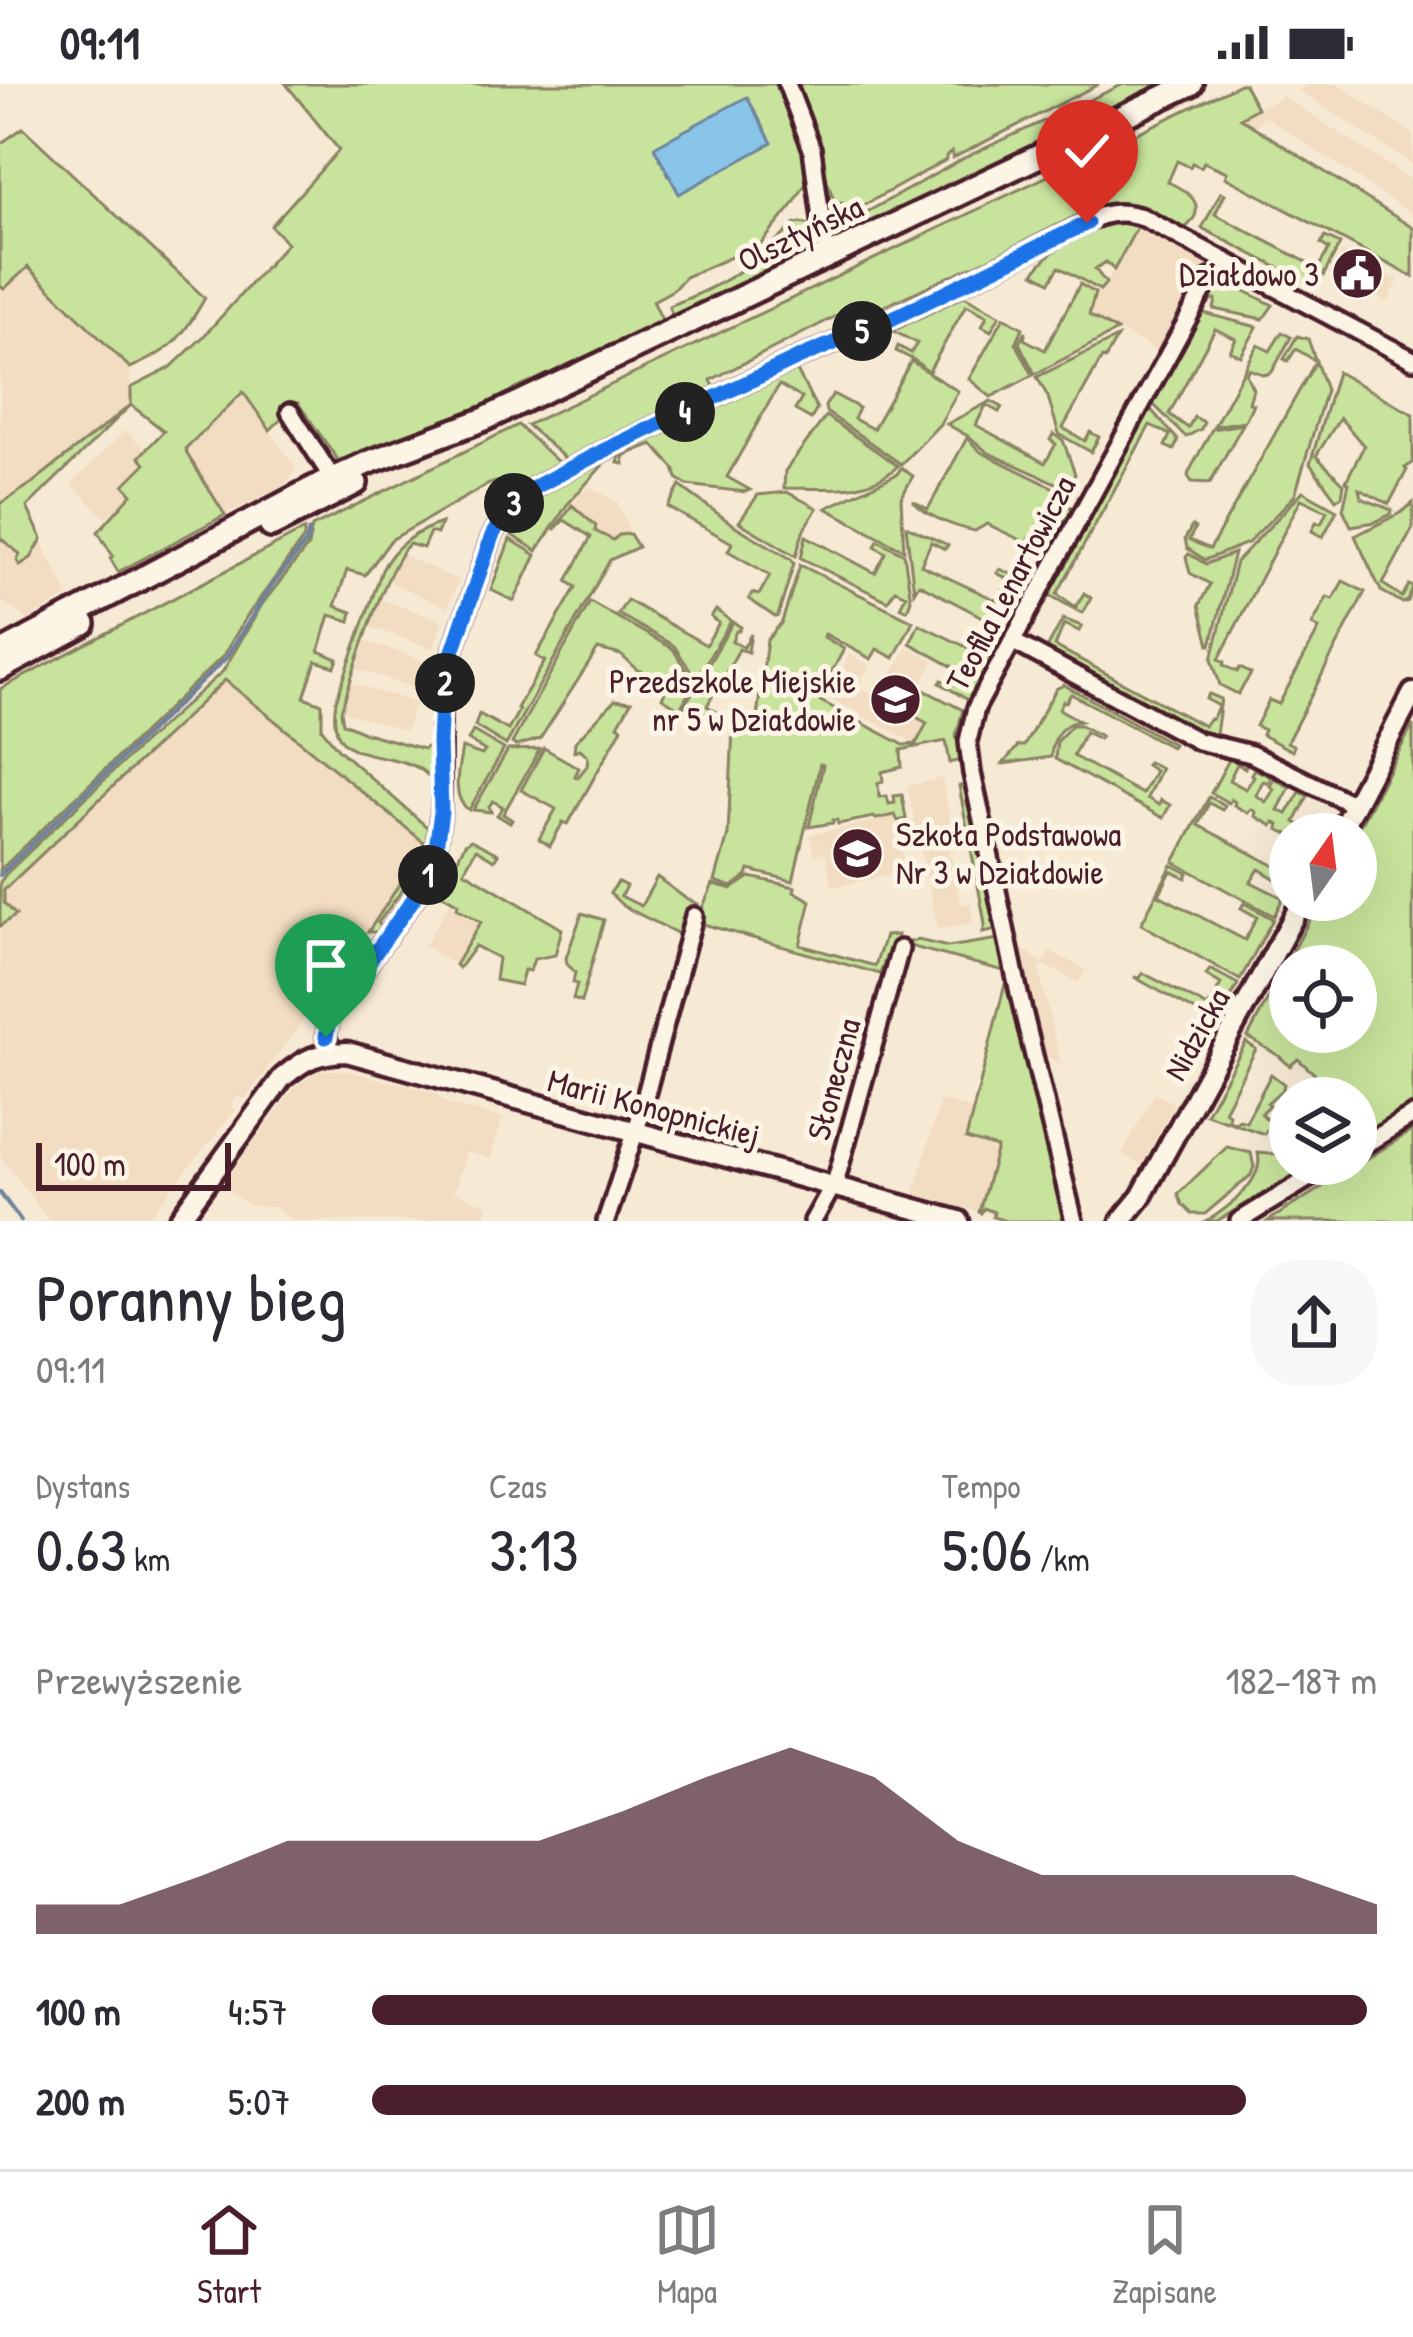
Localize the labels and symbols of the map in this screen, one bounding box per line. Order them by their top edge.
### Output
pin [1036,100,1138,223]
street label: Olsztyńska [730,184,870,283]
public building icon: Działdowo 3 [1330,246,1386,302]
place label: Działdowo 3 [1179,252,1319,296]
pin: 5 [832,301,892,361]
pin: 4 [655,382,715,442]
street label: Teofila Lenartowicza [935,468,1085,698]
pin: 3 [484,473,544,533]
pin: 2 [415,653,475,713]
place label: Przedszkole Miejskie nr 5 w Działdowie [609,659,856,741]
school or university icon: Przedszkole Miejskie nr 5 w Działdowie [867,672,923,728]
place label: Szkoła Podstawowa Nr 3 w Działdowie [896,812,1121,894]
north arrow [1269,813,1377,921]
school or university icon: Szkoła Podstawowa Nr 3 w Działdowie [829,825,885,881]
pin: 1 [398,845,458,905]
pin [275,914,377,1037]
street label: Nidzicka [1153,980,1239,1088]
street label: Słoneczna [796,1013,870,1144]
street label: Marii Konopnickiej [543,1058,765,1157]
scale bar [36,1137,231,1190]

